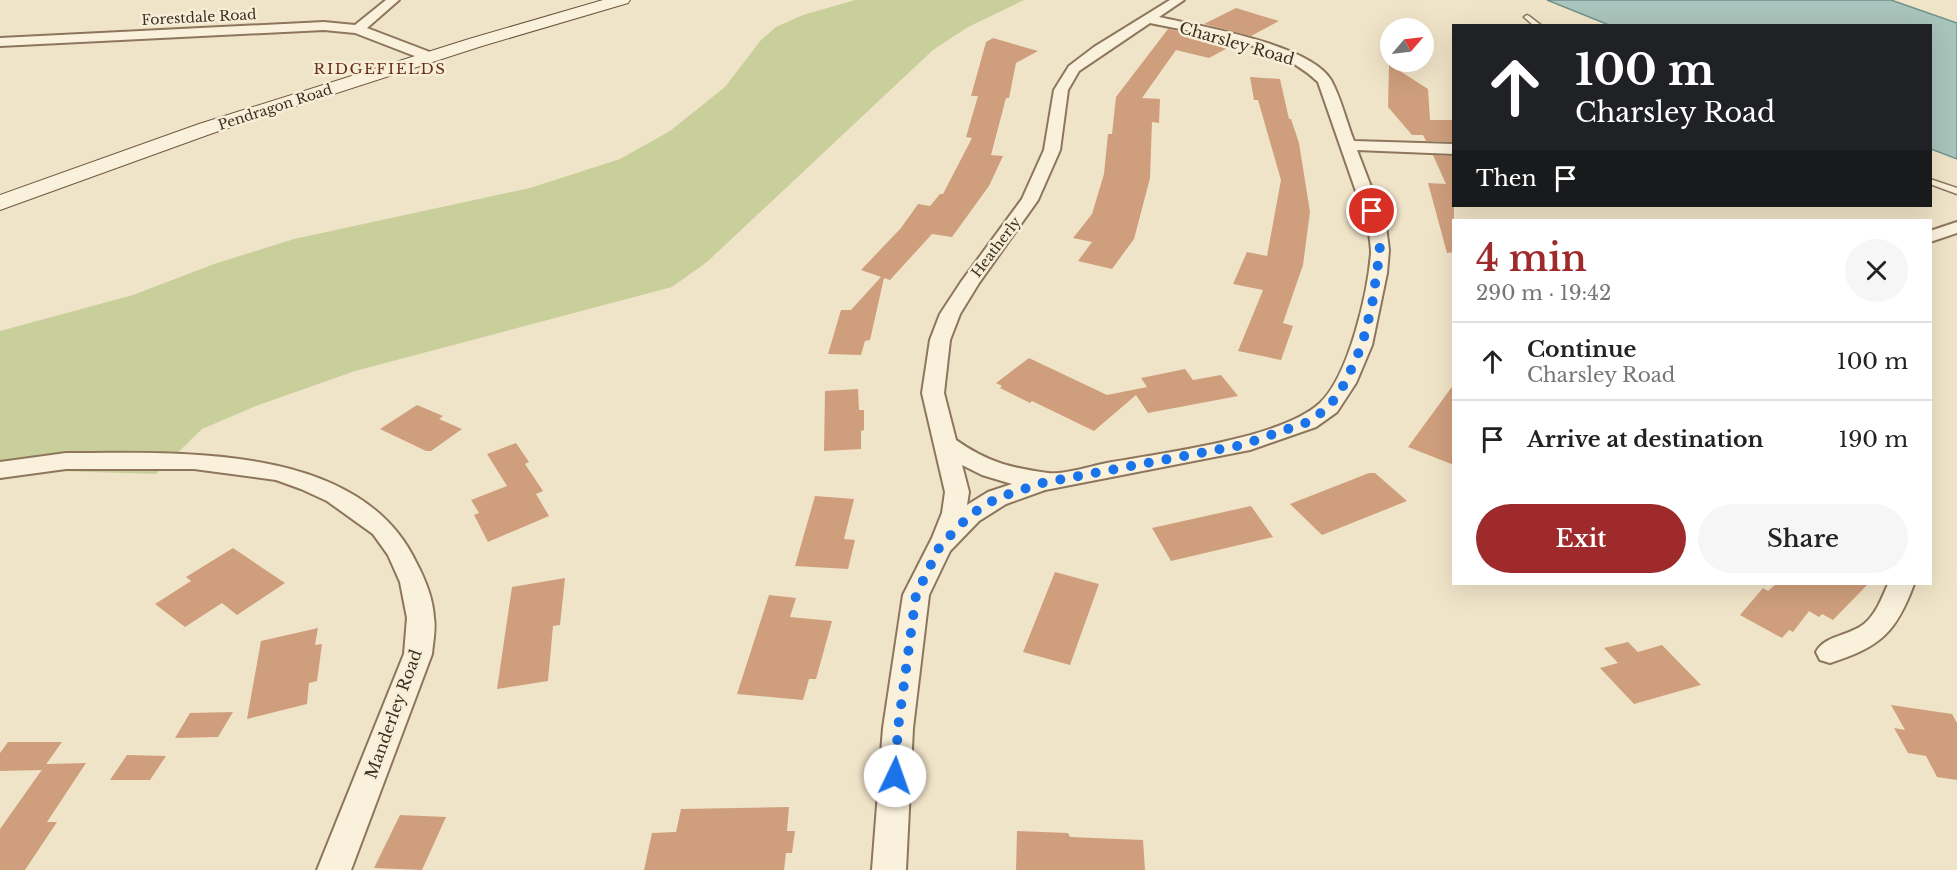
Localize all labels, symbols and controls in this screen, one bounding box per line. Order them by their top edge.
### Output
street label: Forestdale Road [141,5,258,29]
street label: Charsley Road [1177,17,1297,69]
north arrow [1380,18,1434,72]
map controls [1380,18,1434,72]
text: 100 m [1575,44,1714,96]
icon: ahead [1476,48,1554,126]
district label: RIDGEFIELDS [314,59,446,78]
street label: Pendragon Road [216,80,335,134]
text: Charsley Road [1575,96,1775,129]
icon: arrive [1549,162,1582,195]
text: Then [1476,165,1537,192]
pin [1346,185,1397,236]
icon: arrive [1355,194,1388,227]
street label: Heatherly [967,213,1025,281]
text: 4 min [1476,236,1587,281]
button: close [1845,239,1908,302]
text: 290 m · 19:42 [1476,281,1611,305]
text: Continue [1527,336,1636,363]
icon: ahead [1476,345,1509,378]
text: 100 m [1837,348,1908,375]
text: Charsley Road [1527,363,1675,387]
icon: arrive [1476,423,1509,456]
text: Arrive at destination [1527,426,1764,453]
text: 190 m [1838,426,1908,453]
button: Exit [1476,504,1686,573]
button: Share [1698,504,1908,573]
street label: Manderley Road [360,646,426,781]
position arrow [863,744,927,808]

